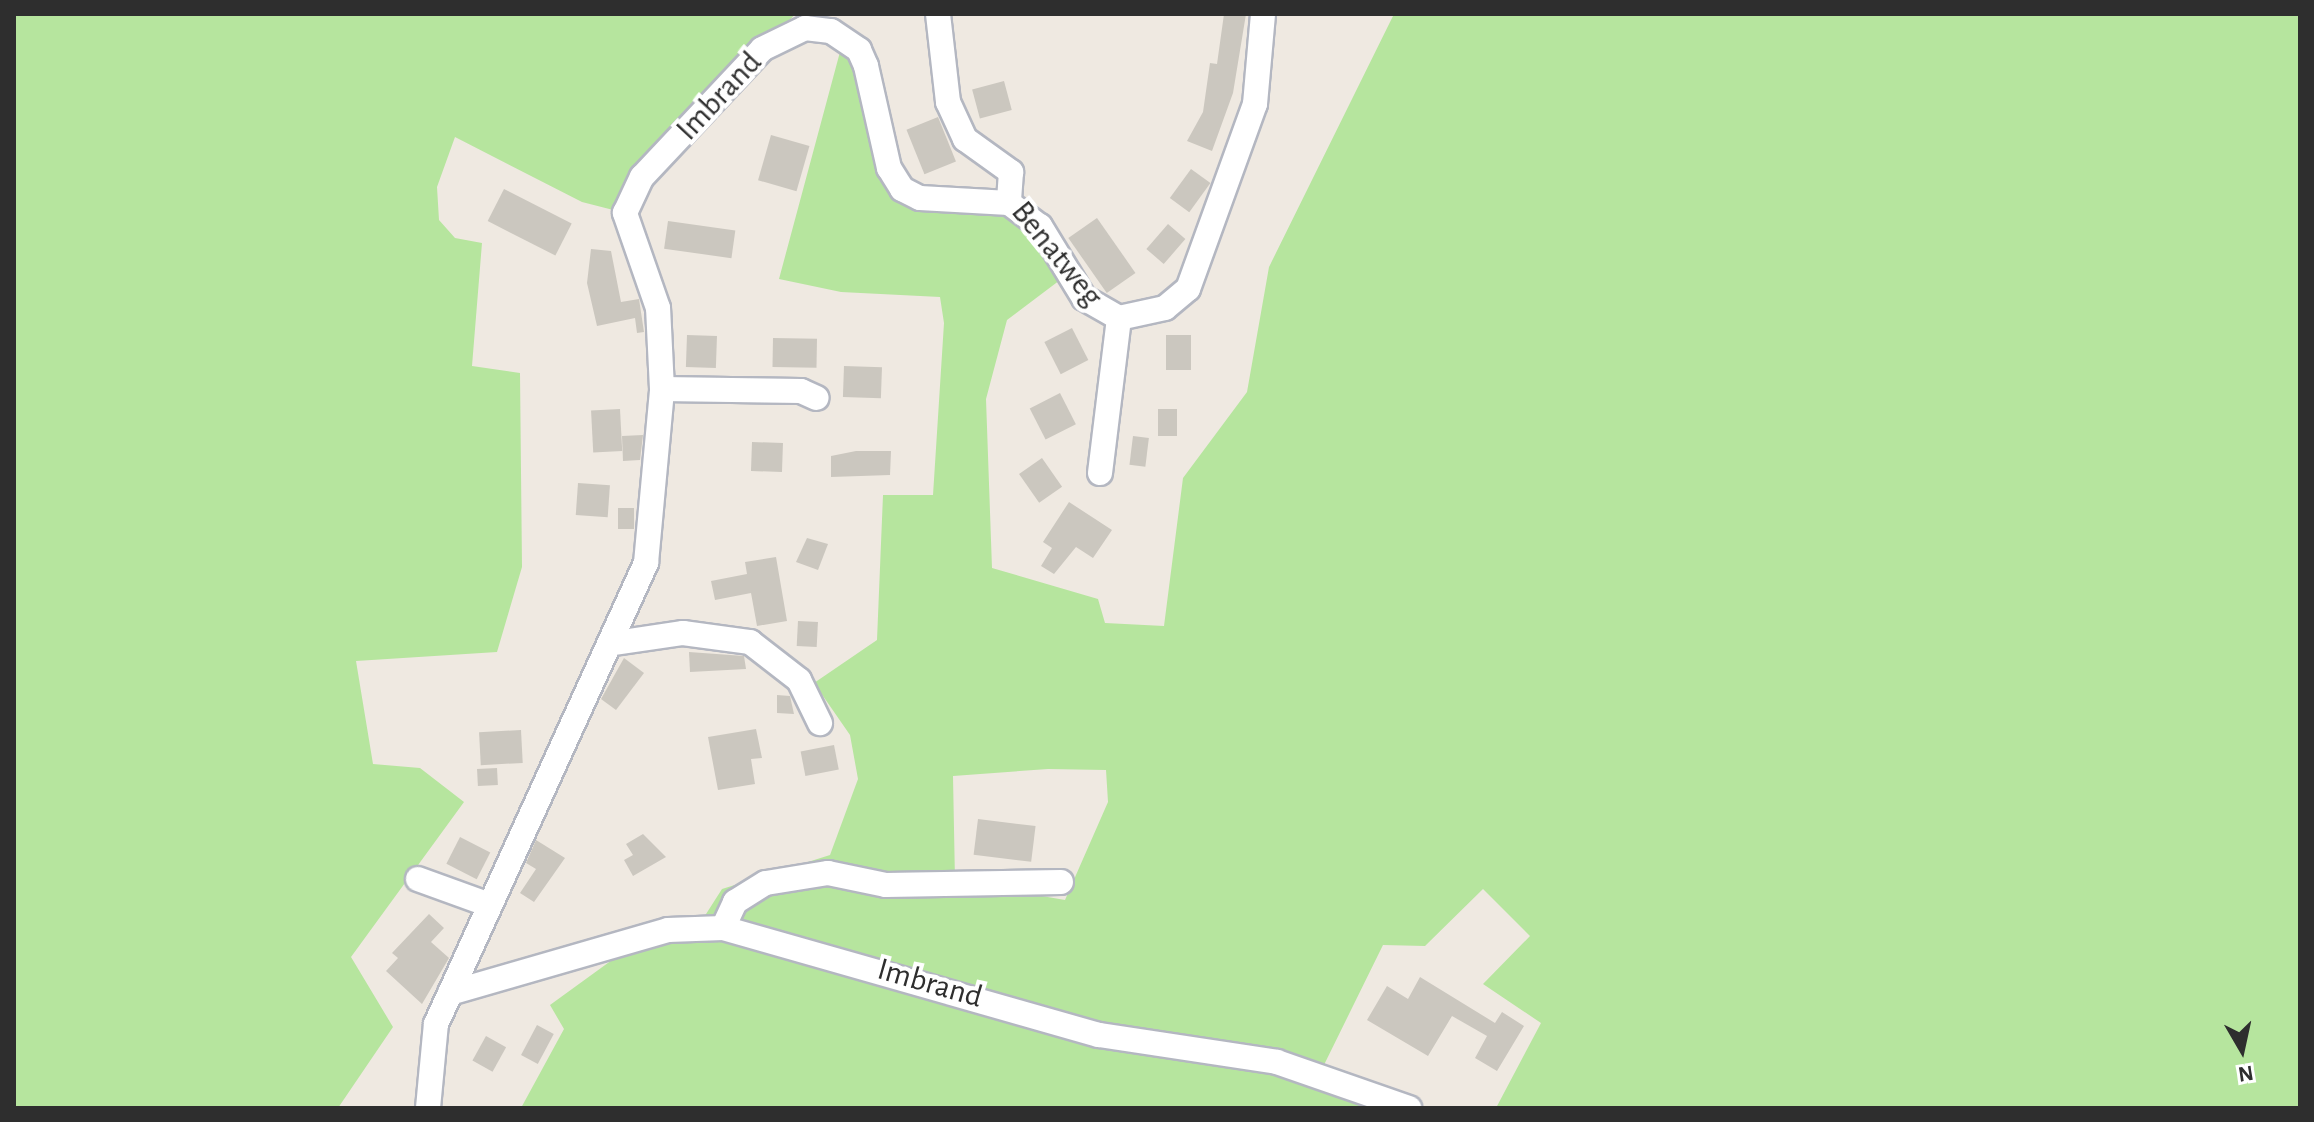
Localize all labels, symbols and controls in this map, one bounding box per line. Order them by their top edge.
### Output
street label: Imbrand [668,44,770,148]
street label: Benatweg [1003,194,1111,314]
street label: Imbrand [873,950,987,1016]
north arrow [2202,1010,2282,1090]
text: N [2236,1062,2255,1086]

